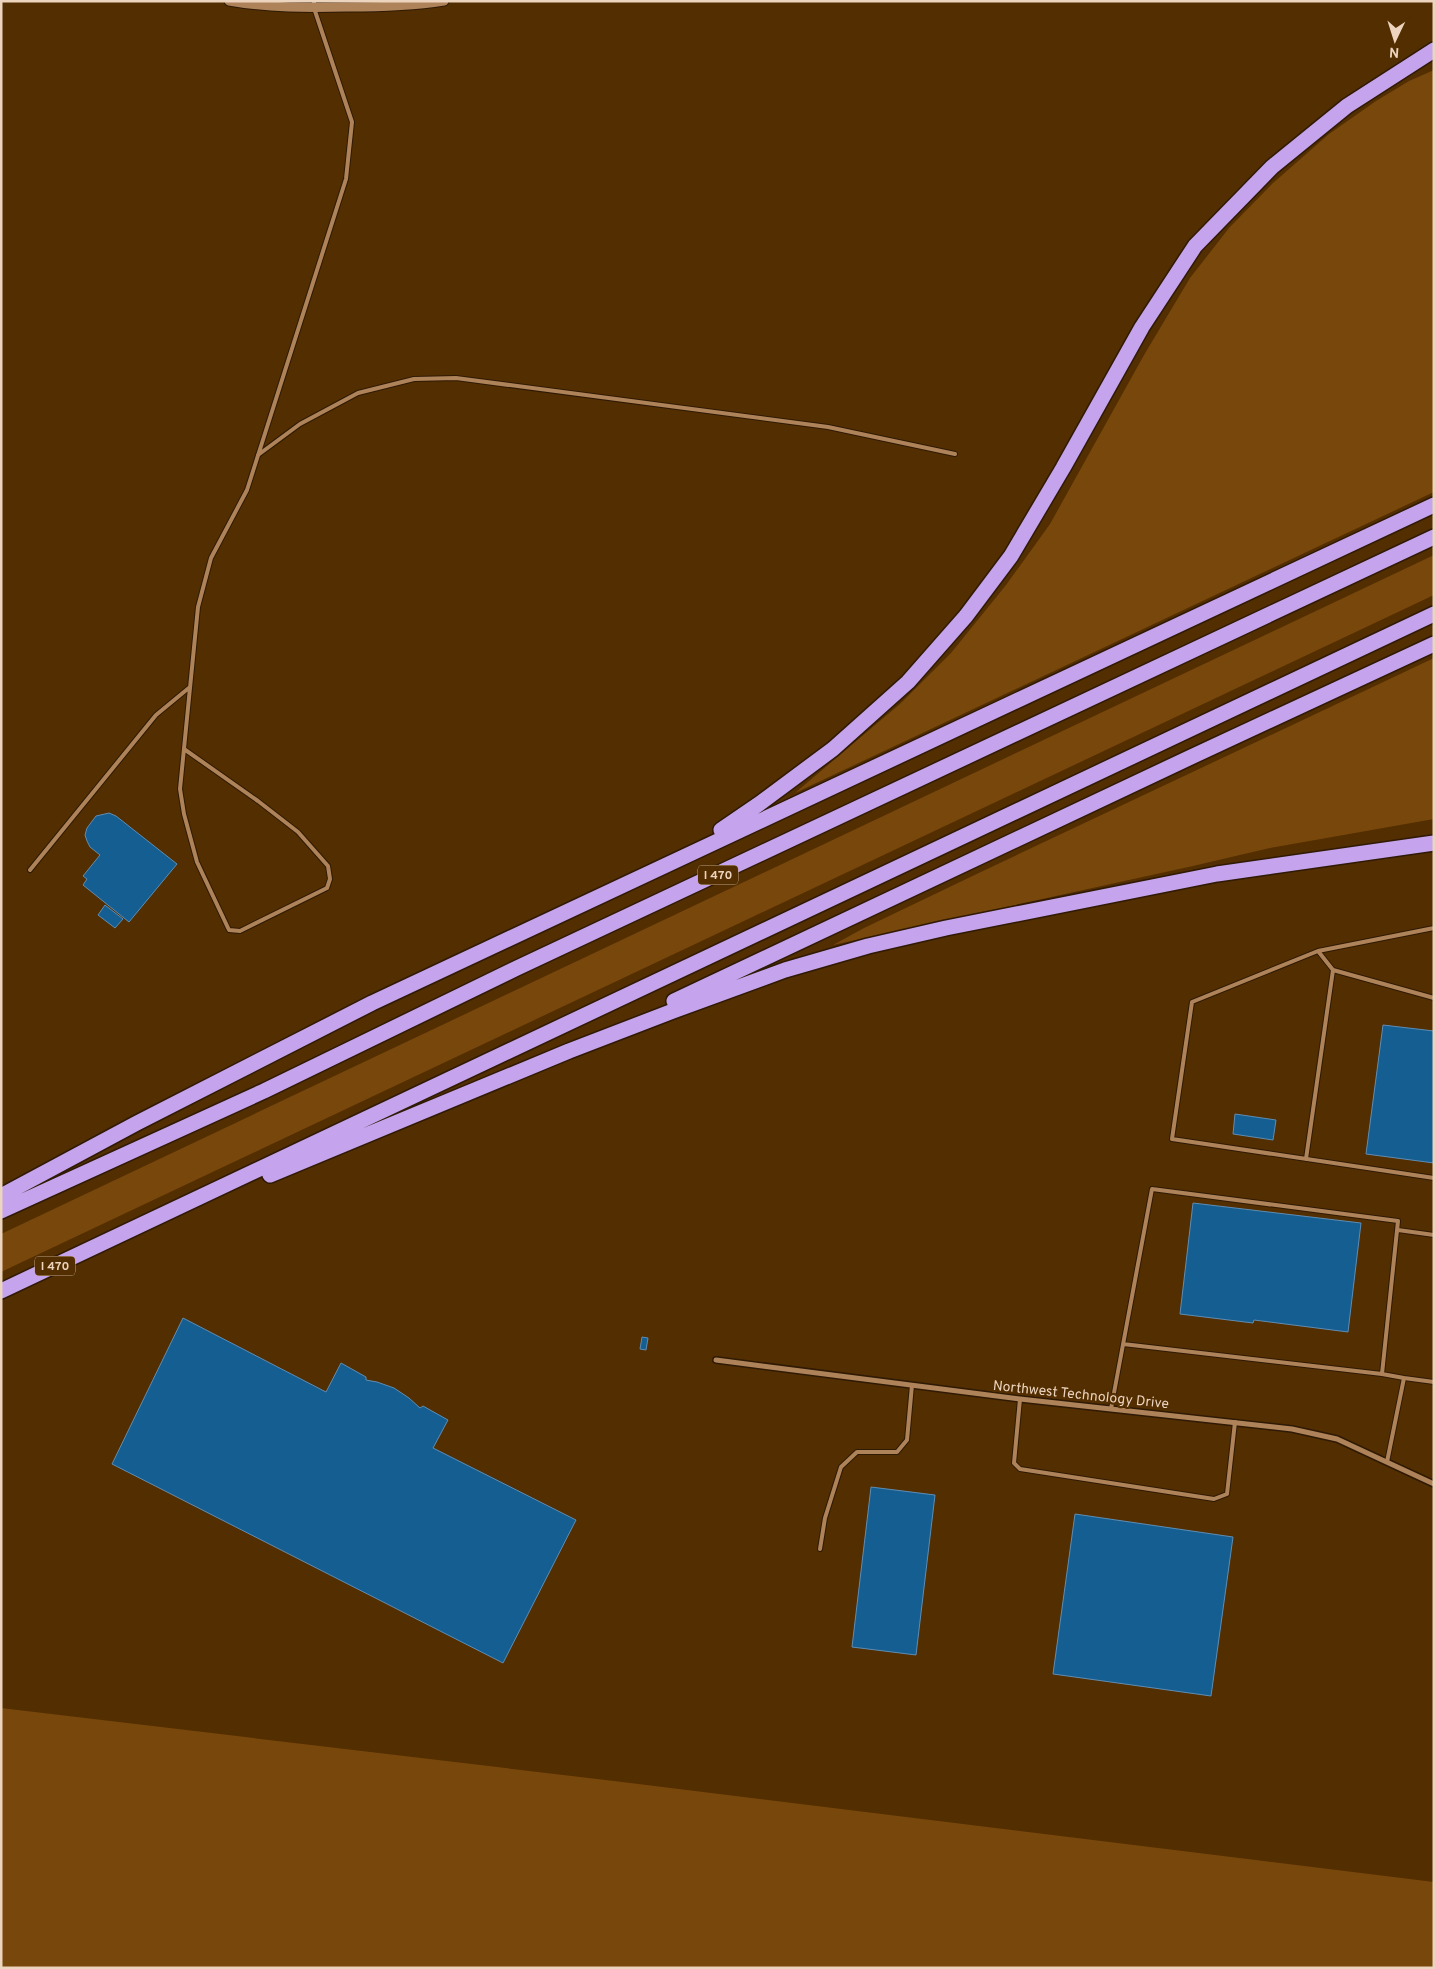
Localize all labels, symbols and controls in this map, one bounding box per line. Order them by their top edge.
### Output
north arrow [1370,15,1420,65]
text: N [1389,43,1400,60]
road number: I 470 [698,866,738,884]
road number: I 470 [35,1256,75,1276]
street label: Northwest Technology Drive [992,1378,1170,1413]

